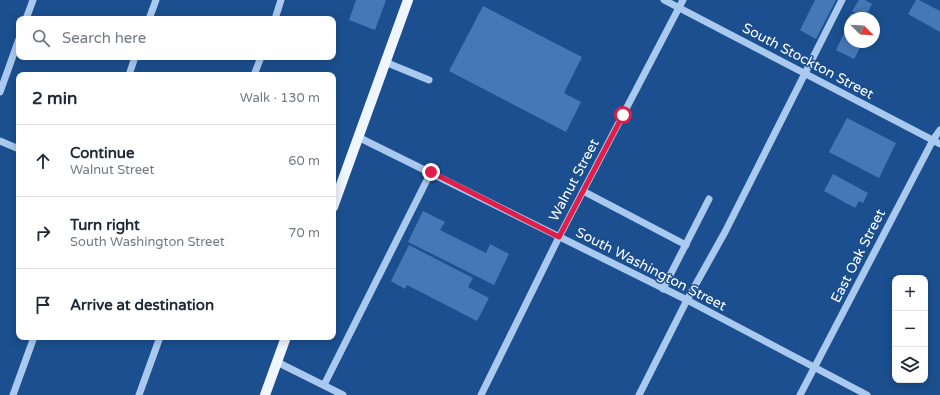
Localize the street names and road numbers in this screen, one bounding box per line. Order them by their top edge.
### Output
street label: South Stockton Street [739,19,877,103]
street label: Walnut Street [545,135,603,224]
street label: East Oak Street [827,206,889,306]
street label: South Washington Street [573,224,730,315]

